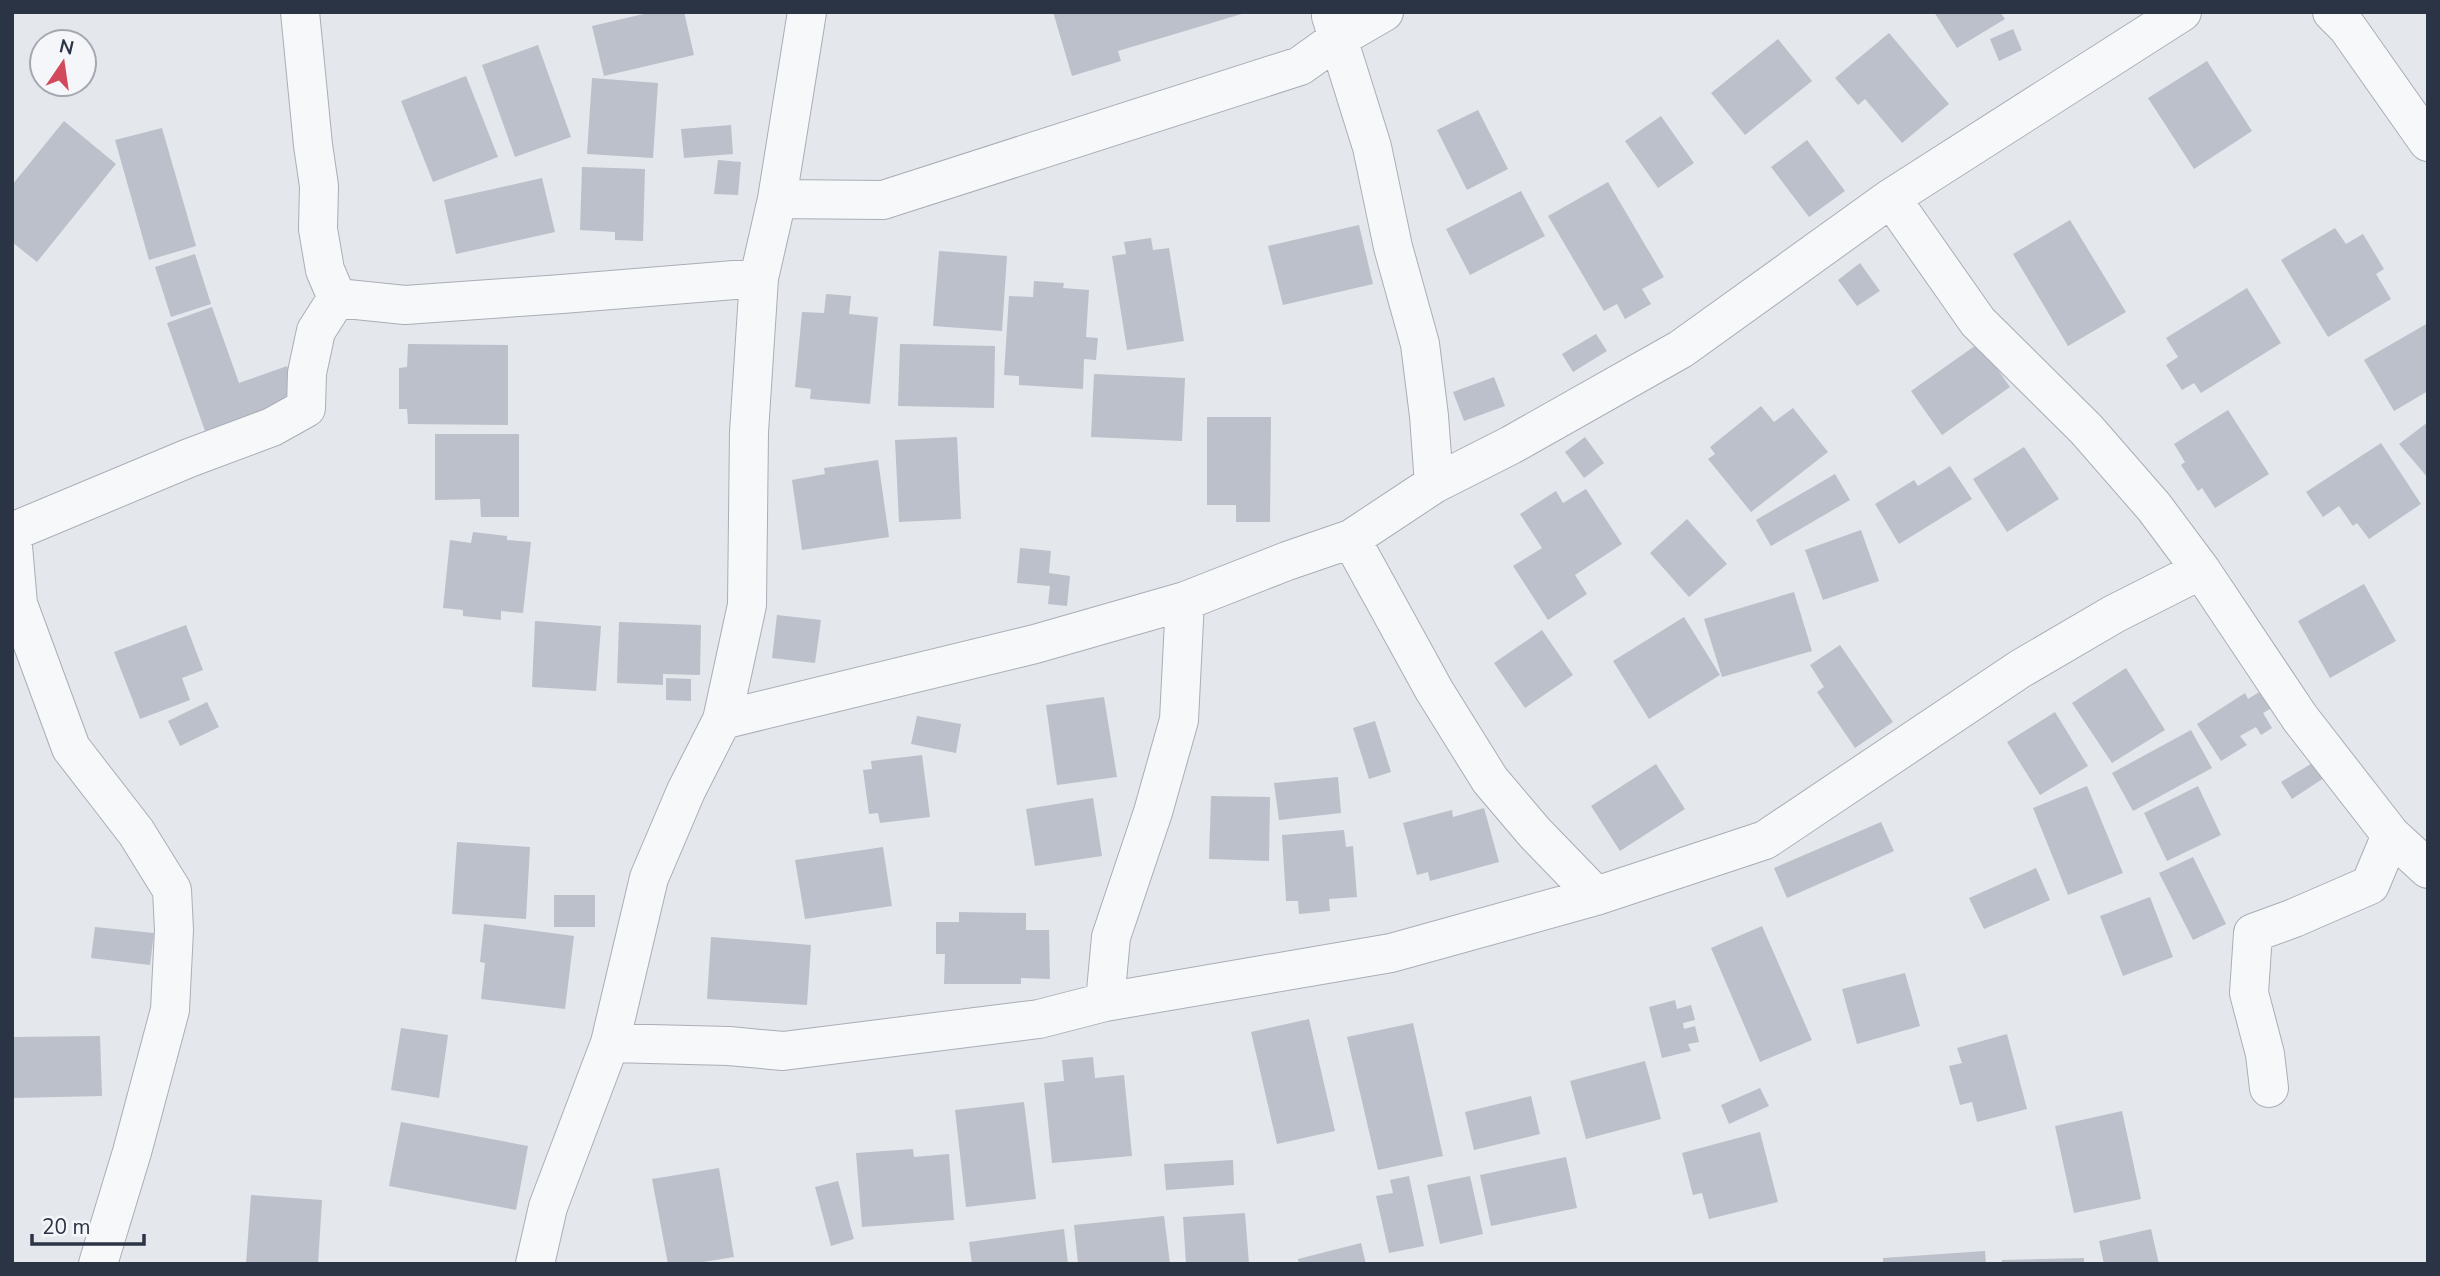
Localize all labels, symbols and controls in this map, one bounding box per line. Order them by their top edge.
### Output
north arrow [28,28,98,98]
text: N [57,33,76,62]
scale bar [32,1202,144,1246]
text: 20 m [42,1213,91,1241]

